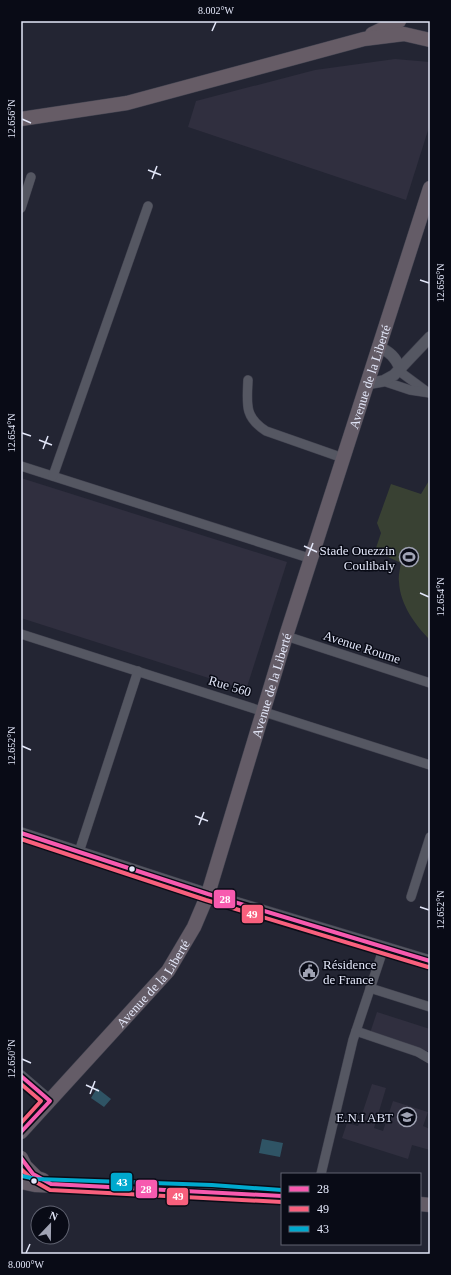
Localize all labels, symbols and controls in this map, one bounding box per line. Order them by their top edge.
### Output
text: 8.002°W [198,5,235,16]
text: 12.656°N [6,100,17,138]
text: 12.656°N [435,264,446,302]
street label: Avenue de la Liberté [346,322,393,431]
text: 12.654°N [6,414,17,452]
place label: Stade Ouezzin Coulibaly [320,543,395,573]
sports icon: Stade Ouezzin Coulibaly [398,546,420,568]
text: 12.654°N [435,578,446,616]
street label: Avenue Roume [322,627,403,667]
street label: Avenue de la Liberté [248,631,294,739]
street label: Rue 560 [207,672,253,700]
text: 12.652°N [6,727,17,765]
unlabelled marker [127,864,137,874]
line badge: 28 [213,889,236,909]
text: 12.652°N [435,891,446,929]
text: 28 [220,893,231,905]
line badge: 49 [241,904,264,924]
text: 49 [247,908,258,920]
street label: Avenue de la Liberté [113,937,193,1030]
place label: Résidence de France [323,957,377,987]
public building icon: Résidence de France [298,960,320,982]
text: 12.650°N [6,1040,17,1078]
school or university icon: E.N.I ABT [396,1106,418,1128]
place label: E.N.I ABT [336,1110,393,1125]
line badge: 43 [110,1172,133,1192]
legend [281,1173,421,1245]
unlabelled marker [29,1176,39,1186]
text: 43 [117,1176,128,1188]
line badge: 28 [135,1179,158,1199]
text: 28 [317,1182,329,1196]
text: 28 [141,1183,152,1195]
line badge: 49 [166,1187,189,1206]
text: 49 [173,1190,184,1202]
text: 49 [317,1202,329,1216]
north arrow [30,1205,70,1245]
text: N [48,1209,60,1223]
text: 43 [317,1222,329,1236]
text: 8.000°W [8,1259,45,1270]

